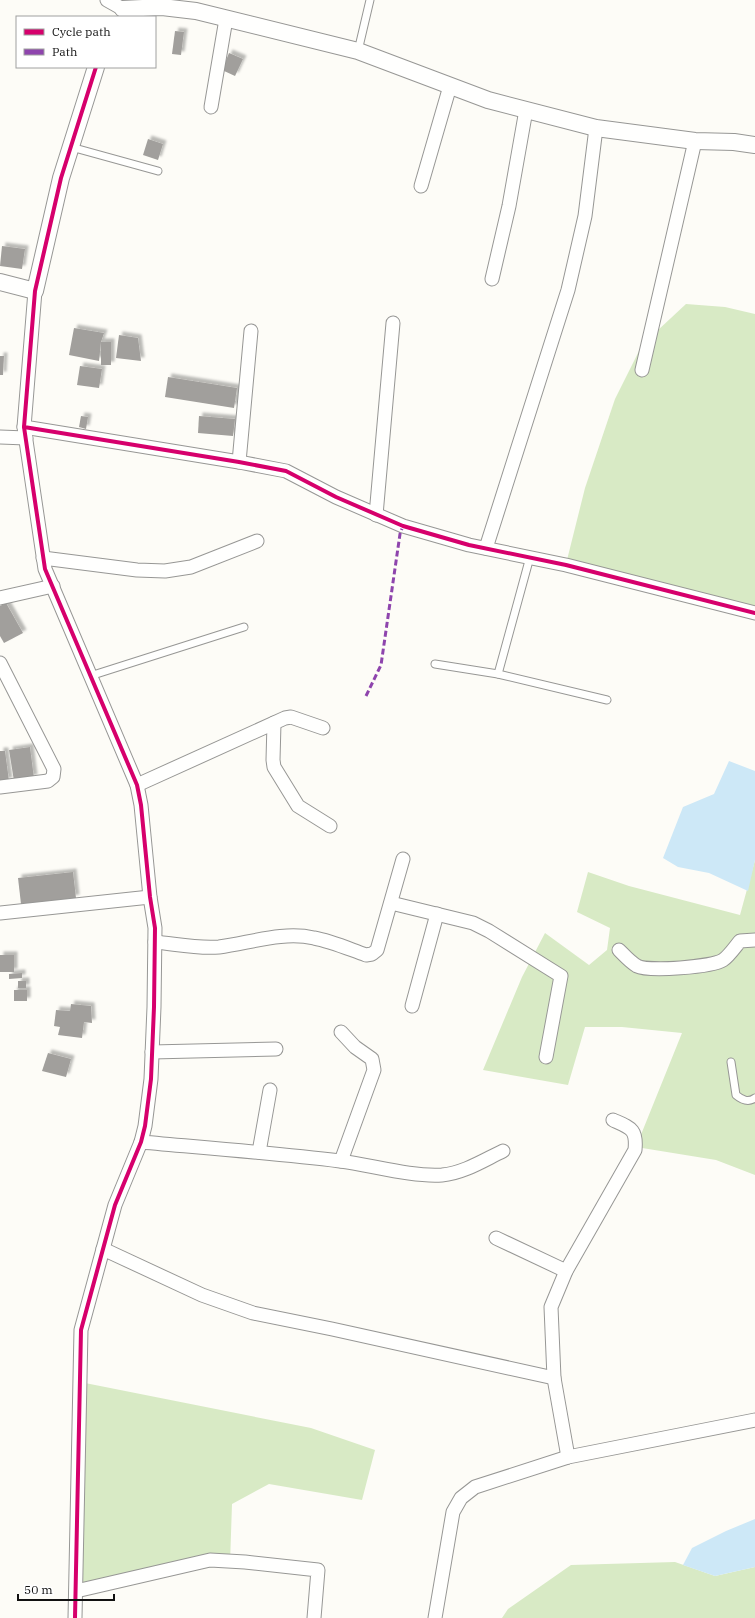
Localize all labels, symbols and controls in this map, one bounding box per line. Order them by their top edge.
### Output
legend [16,16,156,68]
text: Cycle path [52,24,111,39]
text: Path [52,44,78,59]
scale bar [18,1576,114,1602]
text: 50 m [24,1582,53,1597]

